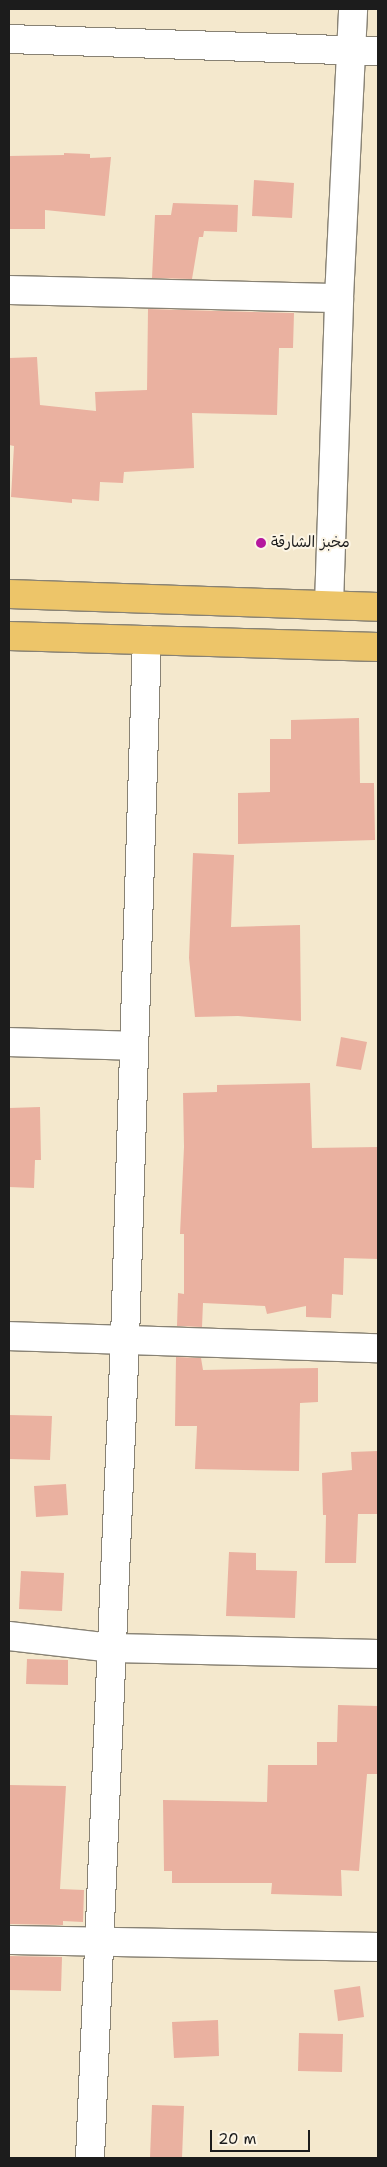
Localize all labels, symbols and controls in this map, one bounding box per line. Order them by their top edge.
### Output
place label: مخبز الشارقة [271,534,350,552]
marker: مخبز الشارقة [255,537,267,549]
scale bar [212,2120,312,2152]
text: 20 m [218,2129,257,2149]

